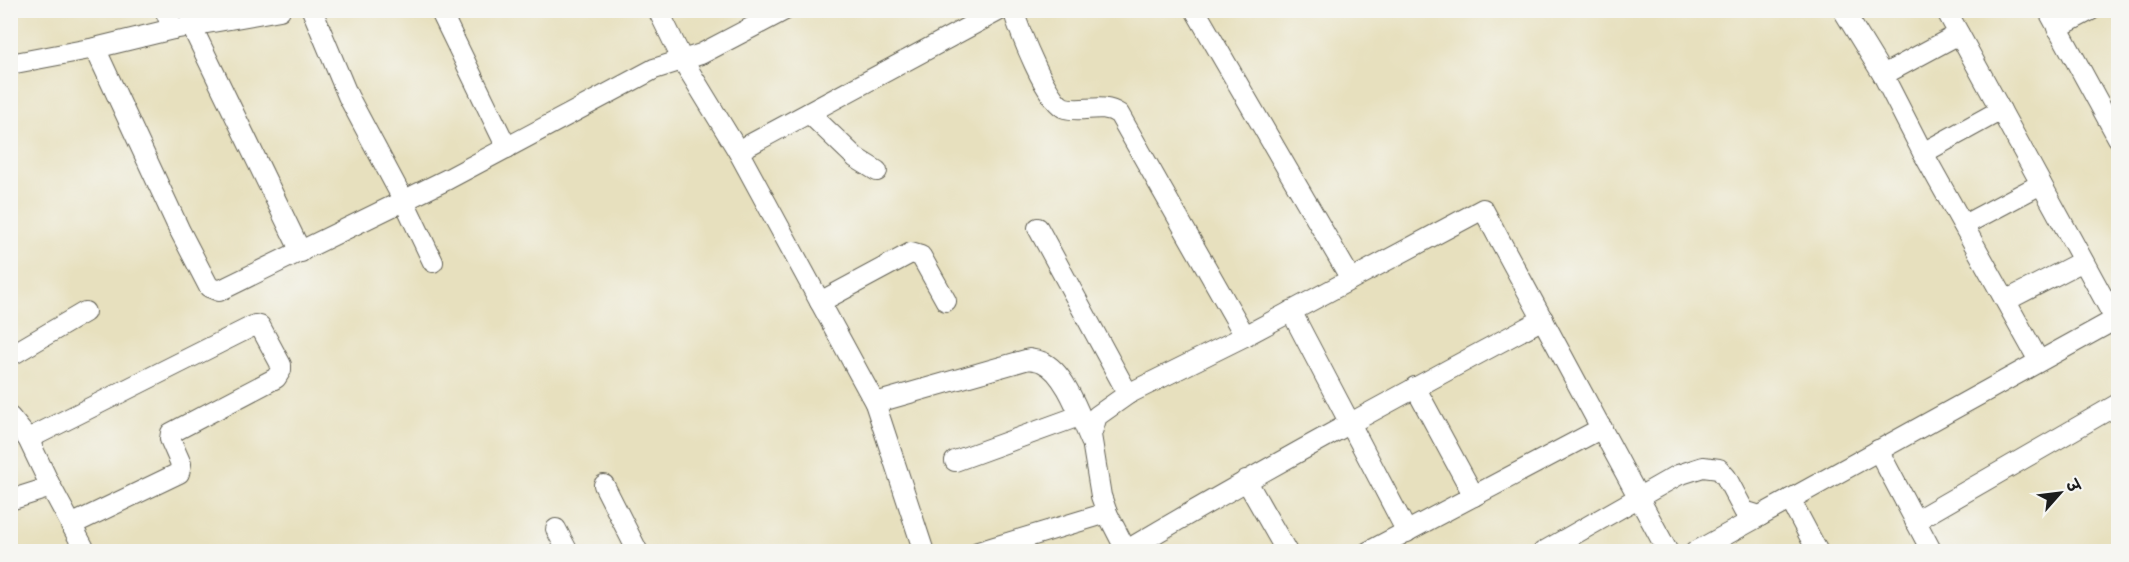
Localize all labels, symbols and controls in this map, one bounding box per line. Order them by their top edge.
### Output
north arrow [2030,463,2090,523]
text: उ [2057,473,2089,499]

